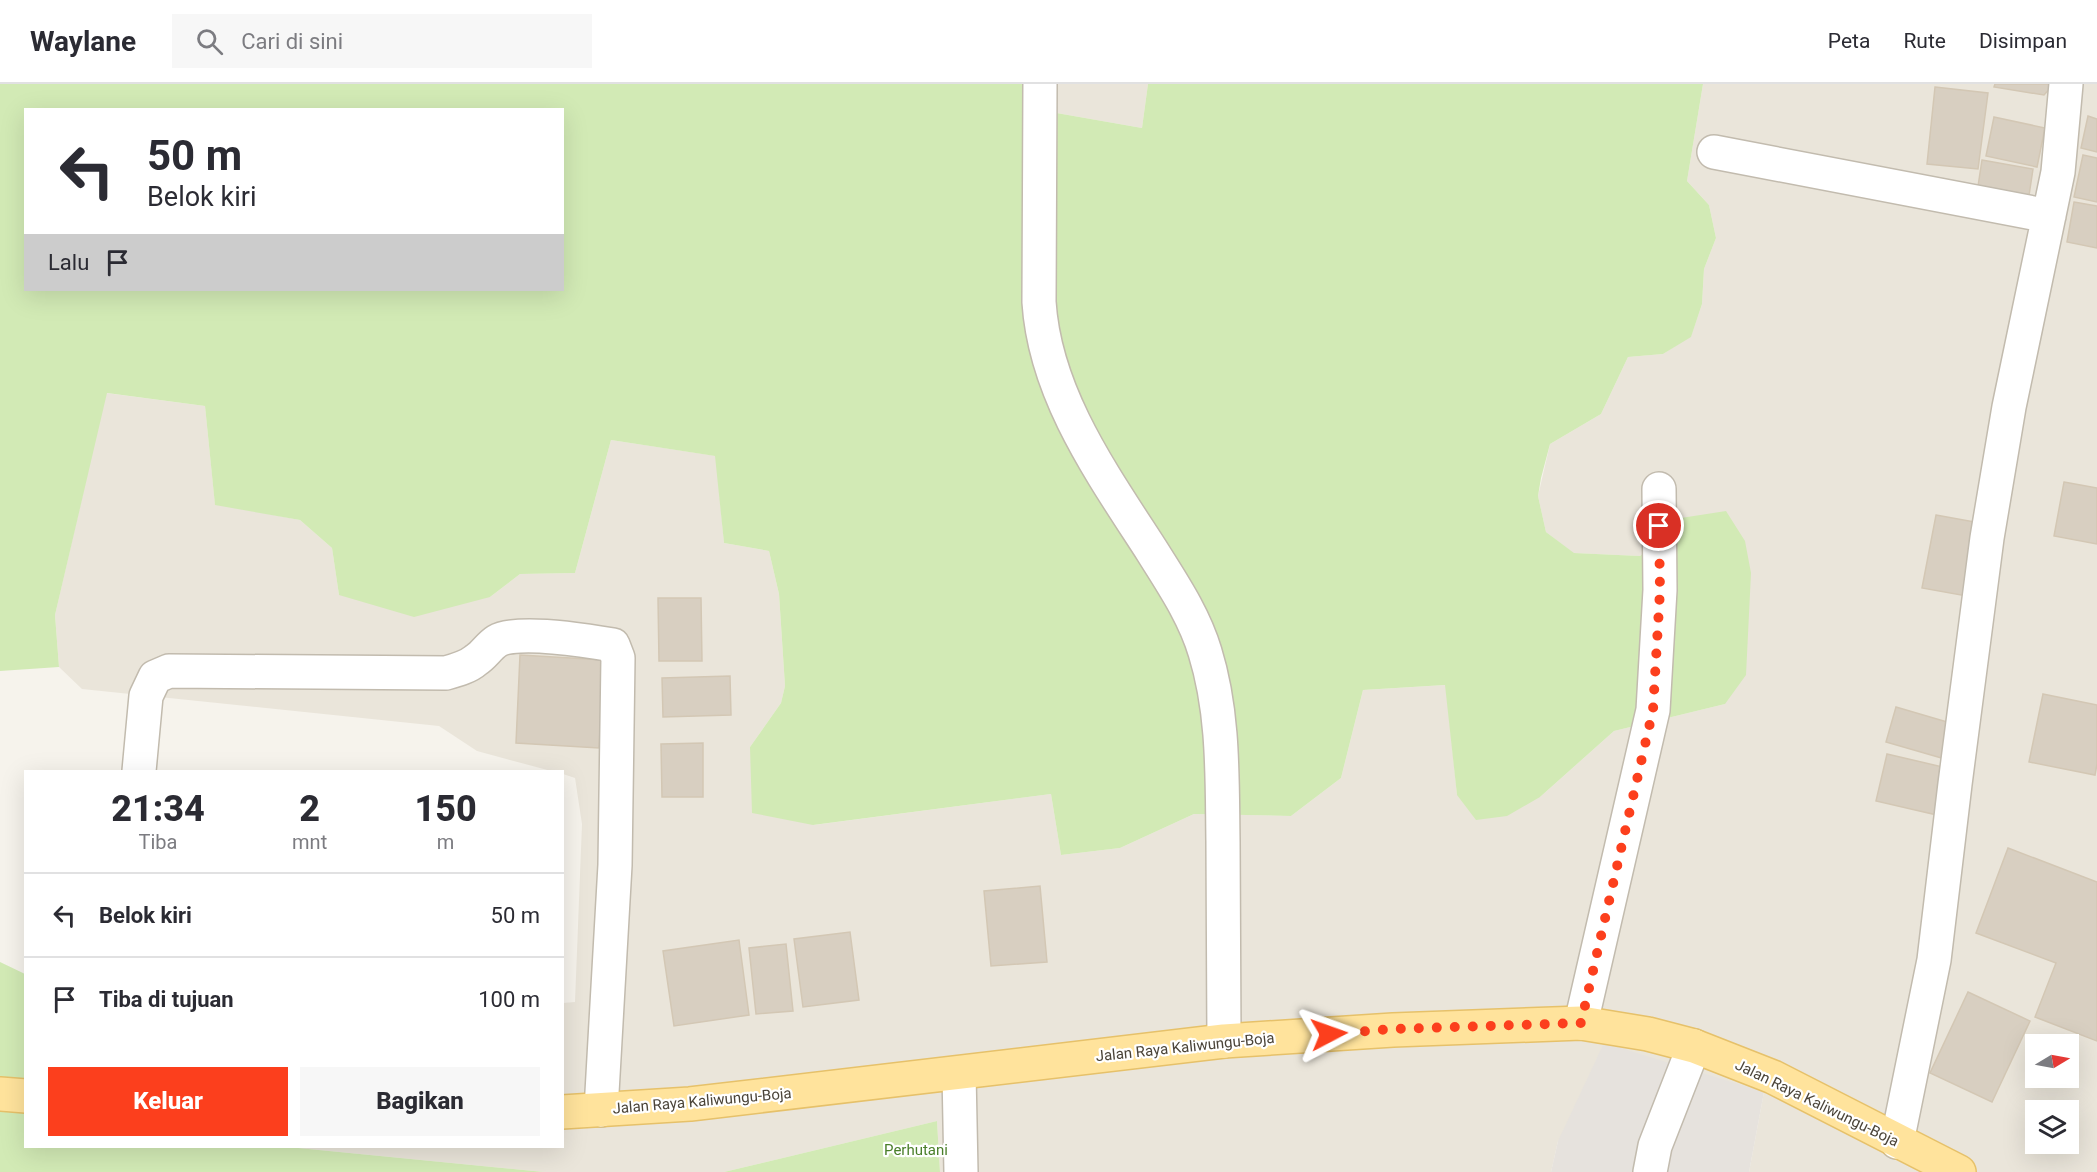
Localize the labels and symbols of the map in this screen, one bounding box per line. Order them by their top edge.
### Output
pin [1633,500,1684,551]
position arrow [1297,1002,1361,1066]
street label: Jalan Raya Kaliwungu-Boja [1095,1029,1275,1065]
north arrow [2025,1034,2079,1088]
street label: Jalan Raya Kaliwungu-Boja [1732,1056,1902,1150]
street label: Jalan Raya Kaliwungu-Boja [612,1084,792,1118]
park label: Perhutani [884,1141,948,1159]

